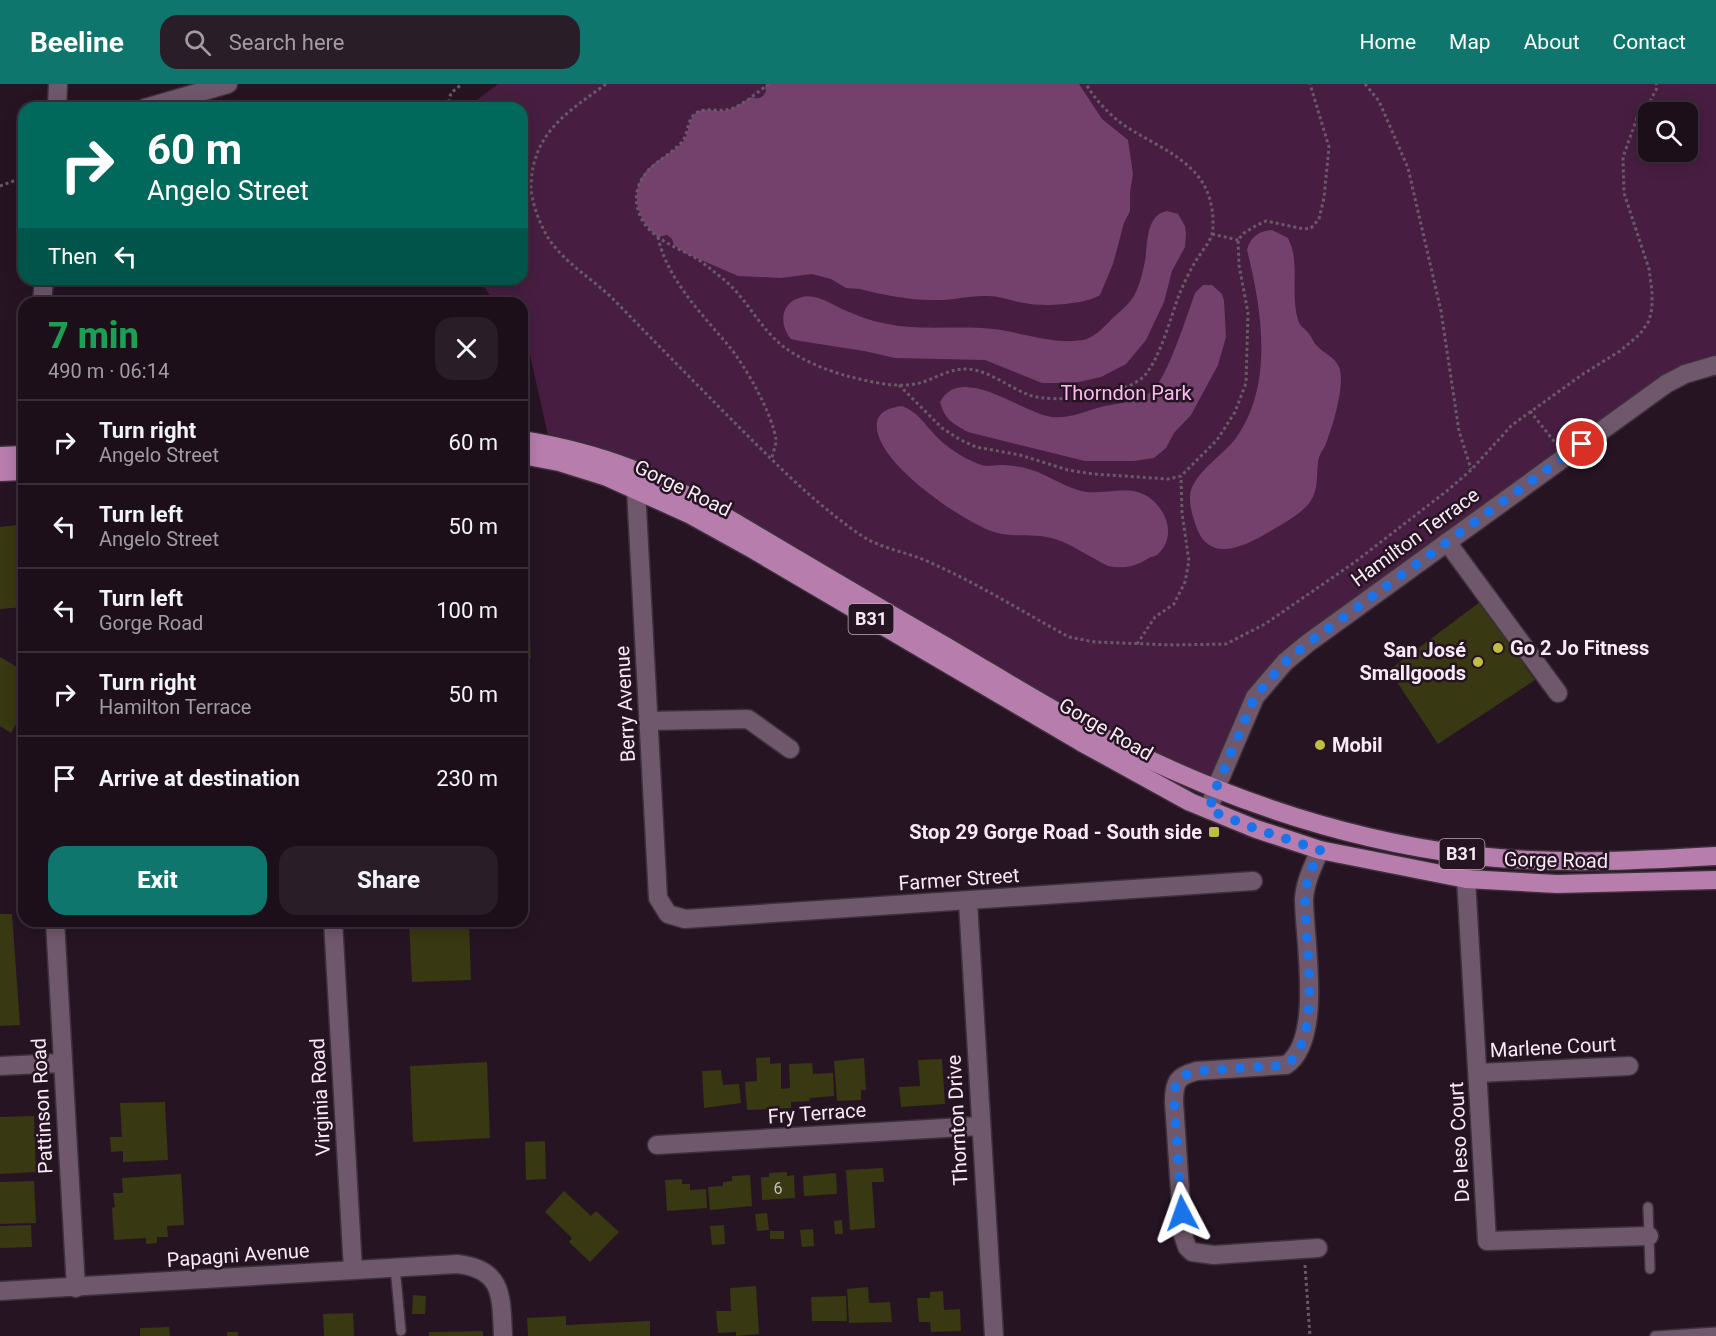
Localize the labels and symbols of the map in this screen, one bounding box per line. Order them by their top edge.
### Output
park label: Thorndon Park [1060,381,1192,405]
pin [1556,418,1607,469]
street label: Gorge Road [631,454,735,522]
street label: Hamilton Terrace [1346,482,1484,592]
road number: B31 [848,604,894,634]
place label: Go 2 Jo Fitness [1510,636,1649,660]
place label: San José Smallgoods [1360,638,1466,685]
marker: Go 2 Jo Fitness [1491,641,1505,655]
street label: Berry Avenue [610,645,640,763]
marker: San José Smallgoods [1471,655,1485,669]
street label: Gorge Road [1055,693,1157,765]
place label: Mobil [1332,733,1383,757]
marker: Mobil [1313,738,1327,752]
place label: Stop 29 Gorge Road - South side [909,820,1202,844]
marker: Stop 29 Gorge Road - South side [1207,825,1221,839]
road number: B31 [1440,839,1484,869]
street label: Gorge Road [1504,847,1608,873]
street label: Farmer Street [898,863,1020,895]
street label: Marlene Court [1489,1032,1617,1062]
street label: Pattinson Road [26,1037,58,1175]
street label: Virginia Road [305,1037,335,1157]
street label: Thornton Drive [942,1054,972,1186]
street label: De Ieso Court [1444,1081,1474,1203]
street label: Fry Terrace [767,1098,867,1128]
house number: 6 [774,1179,783,1198]
position arrow [1150,1181,1214,1245]
street label: Papagni Avenue [166,1238,310,1272]

